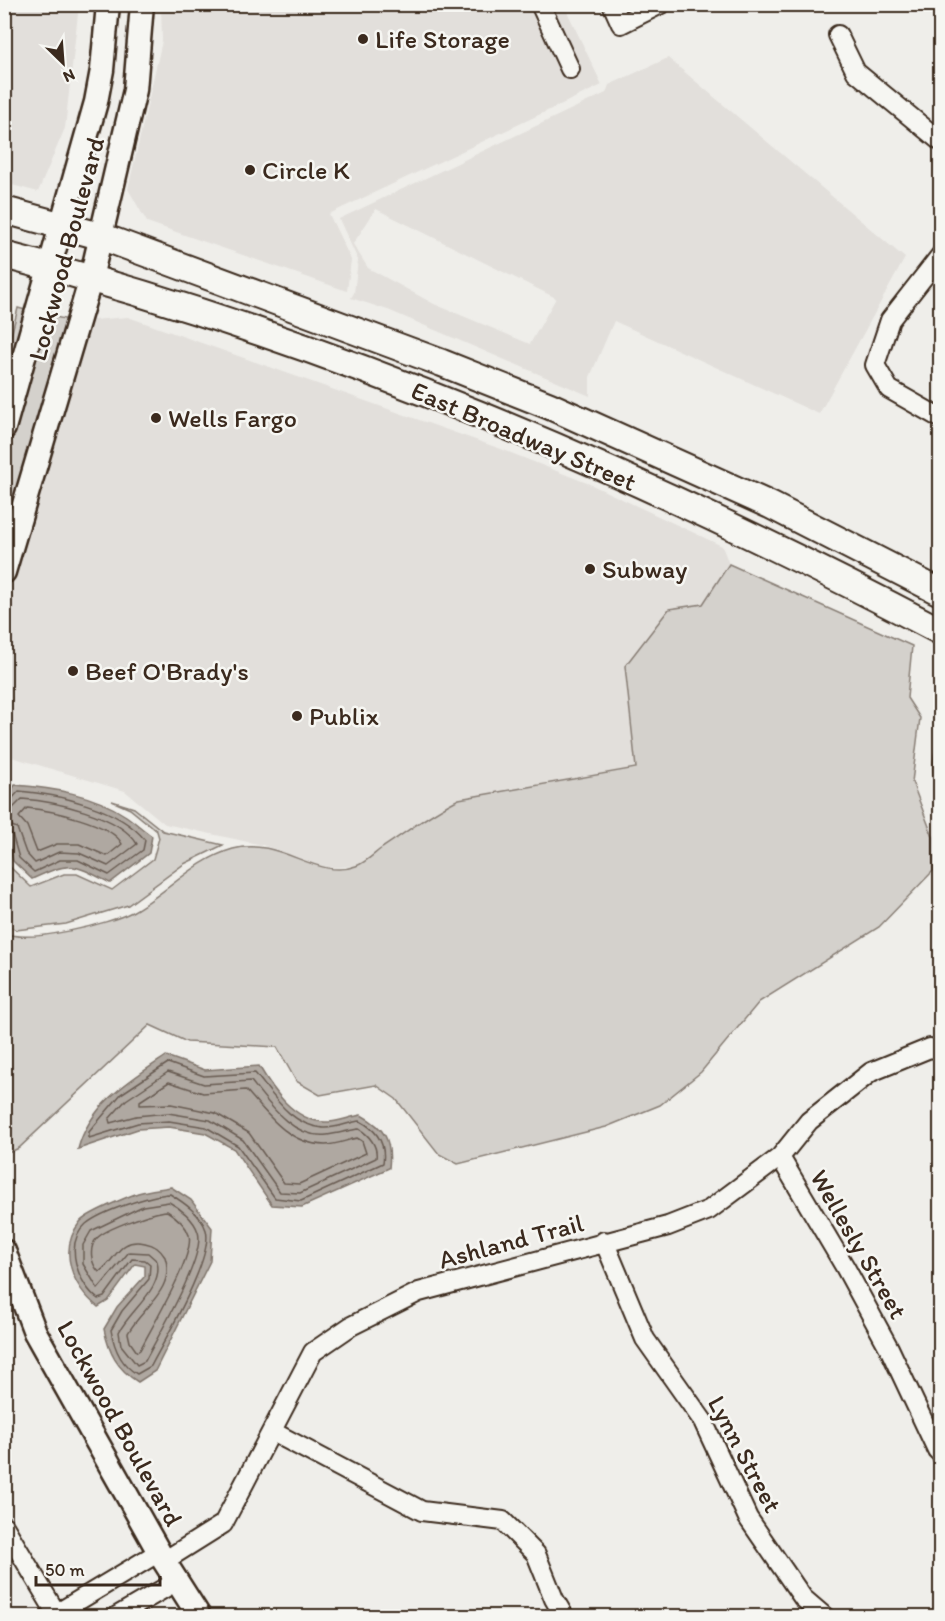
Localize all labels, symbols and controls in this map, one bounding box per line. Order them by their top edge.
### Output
place label: Life Storage [375,23,510,55]
marker: Life Storage [356,32,370,46]
north arrow [33,33,93,93]
text: N [60,65,78,87]
street label: Lockwood Boulevard [21,134,111,364]
place label: Circle K [262,154,350,186]
marker: Circle K [243,163,257,177]
street label: East Broadway Street [407,374,642,498]
place label: Wells Fargo [168,402,297,434]
marker: Wells Fargo [149,411,163,425]
place label: Subway [602,553,687,585]
marker: Subway [583,562,597,576]
place label: Beef O'Brady's [85,655,249,687]
marker: Beef O'Brady's [66,664,80,678]
place label: Publix [309,700,379,732]
marker: Publix [290,709,304,723]
street label: Wellesly Street [803,1164,915,1325]
street label: Ashland Trail [435,1206,587,1276]
street label: Lockwood Boulevard [50,1315,190,1532]
street label: Lynn Street [701,1390,789,1518]
scale bar [36,1549,160,1587]
text: 50 m [45,1559,85,1581]

